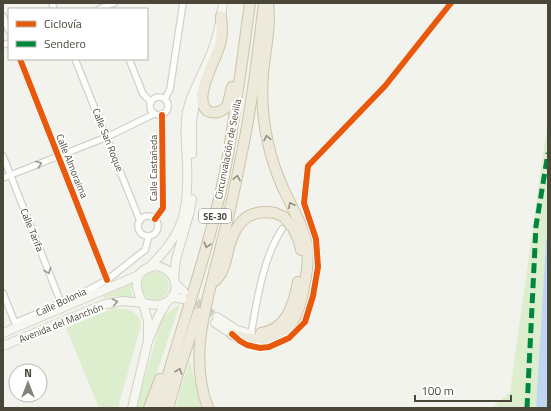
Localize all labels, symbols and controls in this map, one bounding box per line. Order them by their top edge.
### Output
legend [8,8,148,60]
text: Ciclovía [44,14,82,33]
text: Sendero [44,34,86,53]
street label: Circunvalación de Sevilla [211,98,245,200]
street label: Calle San Roque [88,106,128,174]
street label: Calle Almoraima [52,132,92,200]
street label: Calle Castañeda [146,135,161,201]
one-way arrow [263,135,271,141]
one-way arrow [36,160,43,168]
one-way arrow [232,175,240,181]
one-way arrow [288,201,296,209]
street label: Calle Tarifa [16,206,48,254]
road number: SE-30 [199,209,231,223]
one-way arrow [203,241,212,248]
one-way arrow [44,267,52,274]
street label: Calle Bolonia [33,284,89,320]
street label: Avenida del Manchón [17,299,105,347]
one-way arrow [111,299,118,307]
north arrow [8,363,48,403]
text: N [24,365,32,381]
one-way arrow [174,367,183,374]
scale bar [415,377,511,403]
text: 100 m [421,381,454,400]

